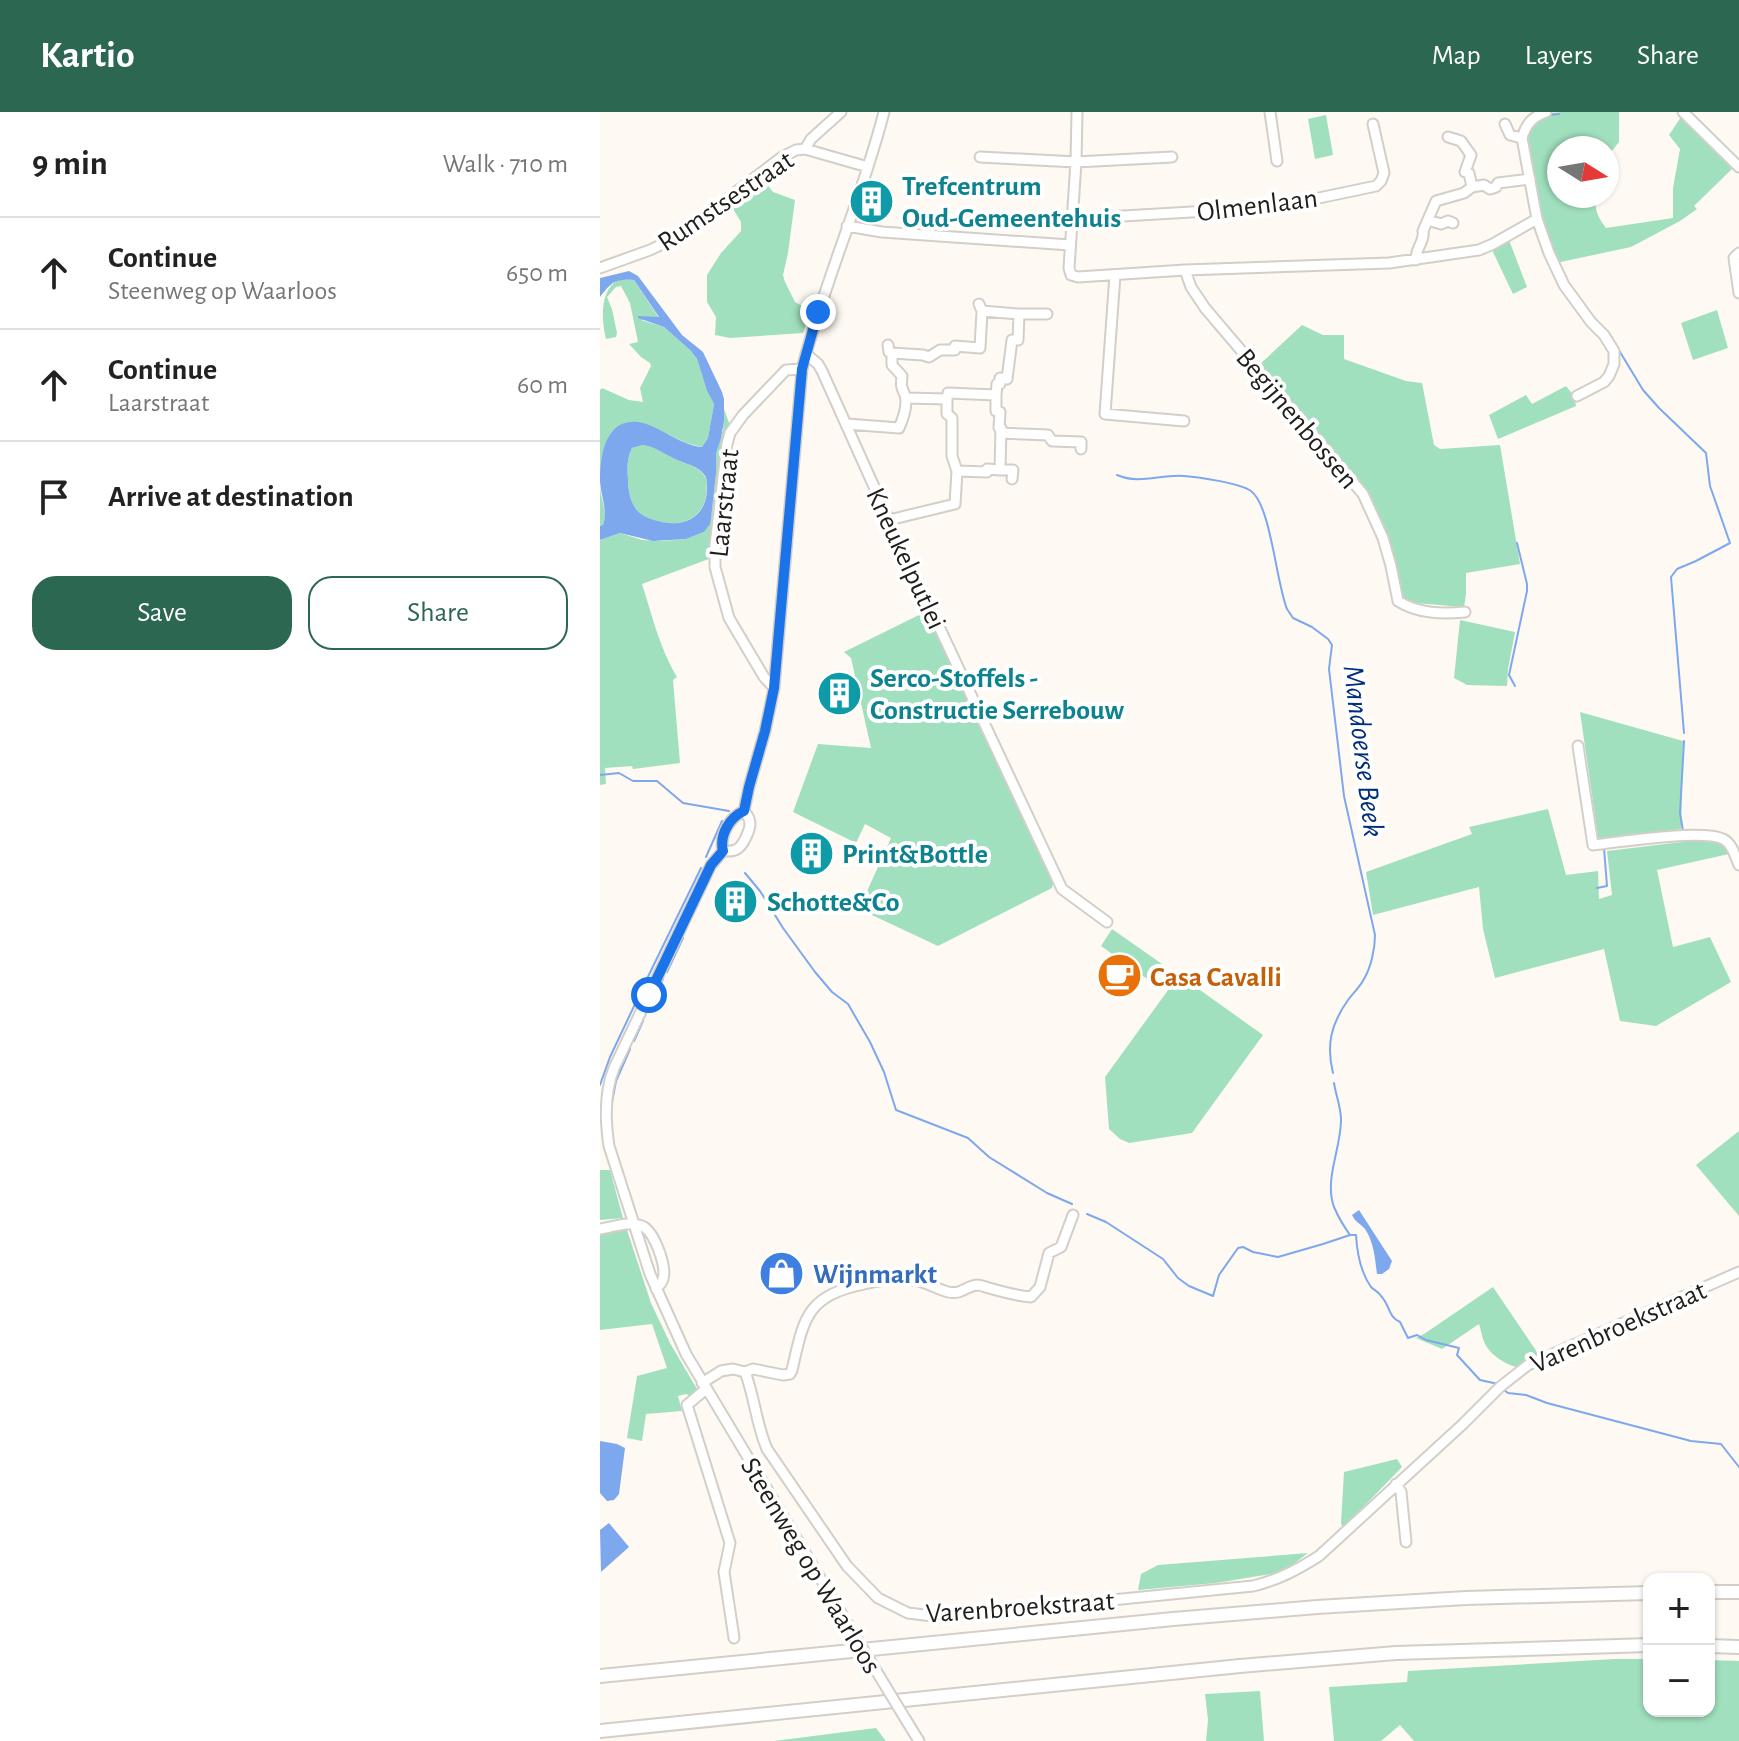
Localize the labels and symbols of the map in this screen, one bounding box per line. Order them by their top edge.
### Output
north arrow [1547,136,1619,208]
street label: Rumstsestraat [653,146,799,257]
place label: Trefcentrum Oud-Gemeentehuis [902,173,1121,233]
building icon: Trefcentrum Oud-Gemeentehuis [847,177,895,225]
street label: Olmenlaan [1195,185,1319,227]
route end [800,294,836,330]
street label: Begijnenbossen [1230,344,1363,495]
street label: Laarstraat [705,447,745,559]
street label: Kneukelputlei [860,484,950,634]
water label: Mandoerse Beek [1338,664,1388,839]
place label: Serco-Stoffels - Constructie Serrebouw [870,665,1124,725]
building icon: Serco-Stoffels - Constructie Serrebouw [815,669,863,717]
building icon: Print&Bottle [787,829,835,877]
place label: Print&Bottle [842,841,988,869]
building icon: Schotte&Co [712,877,760,925]
place label: Schotte&Co [767,889,900,917]
cafe icon: Casa Cavalli [1095,952,1143,1000]
place label: Casa Cavalli [1150,964,1282,992]
route start [631,977,667,1013]
shop icon: Wijnmarkt [758,1249,806,1297]
place label: Wijnmarkt [813,1261,937,1289]
street label: Varenbroekstraat [1527,1277,1711,1379]
street label: Steenweg op Waarloos [735,1453,886,1679]
street label: Varenbroekstraat [925,1587,1115,1629]

